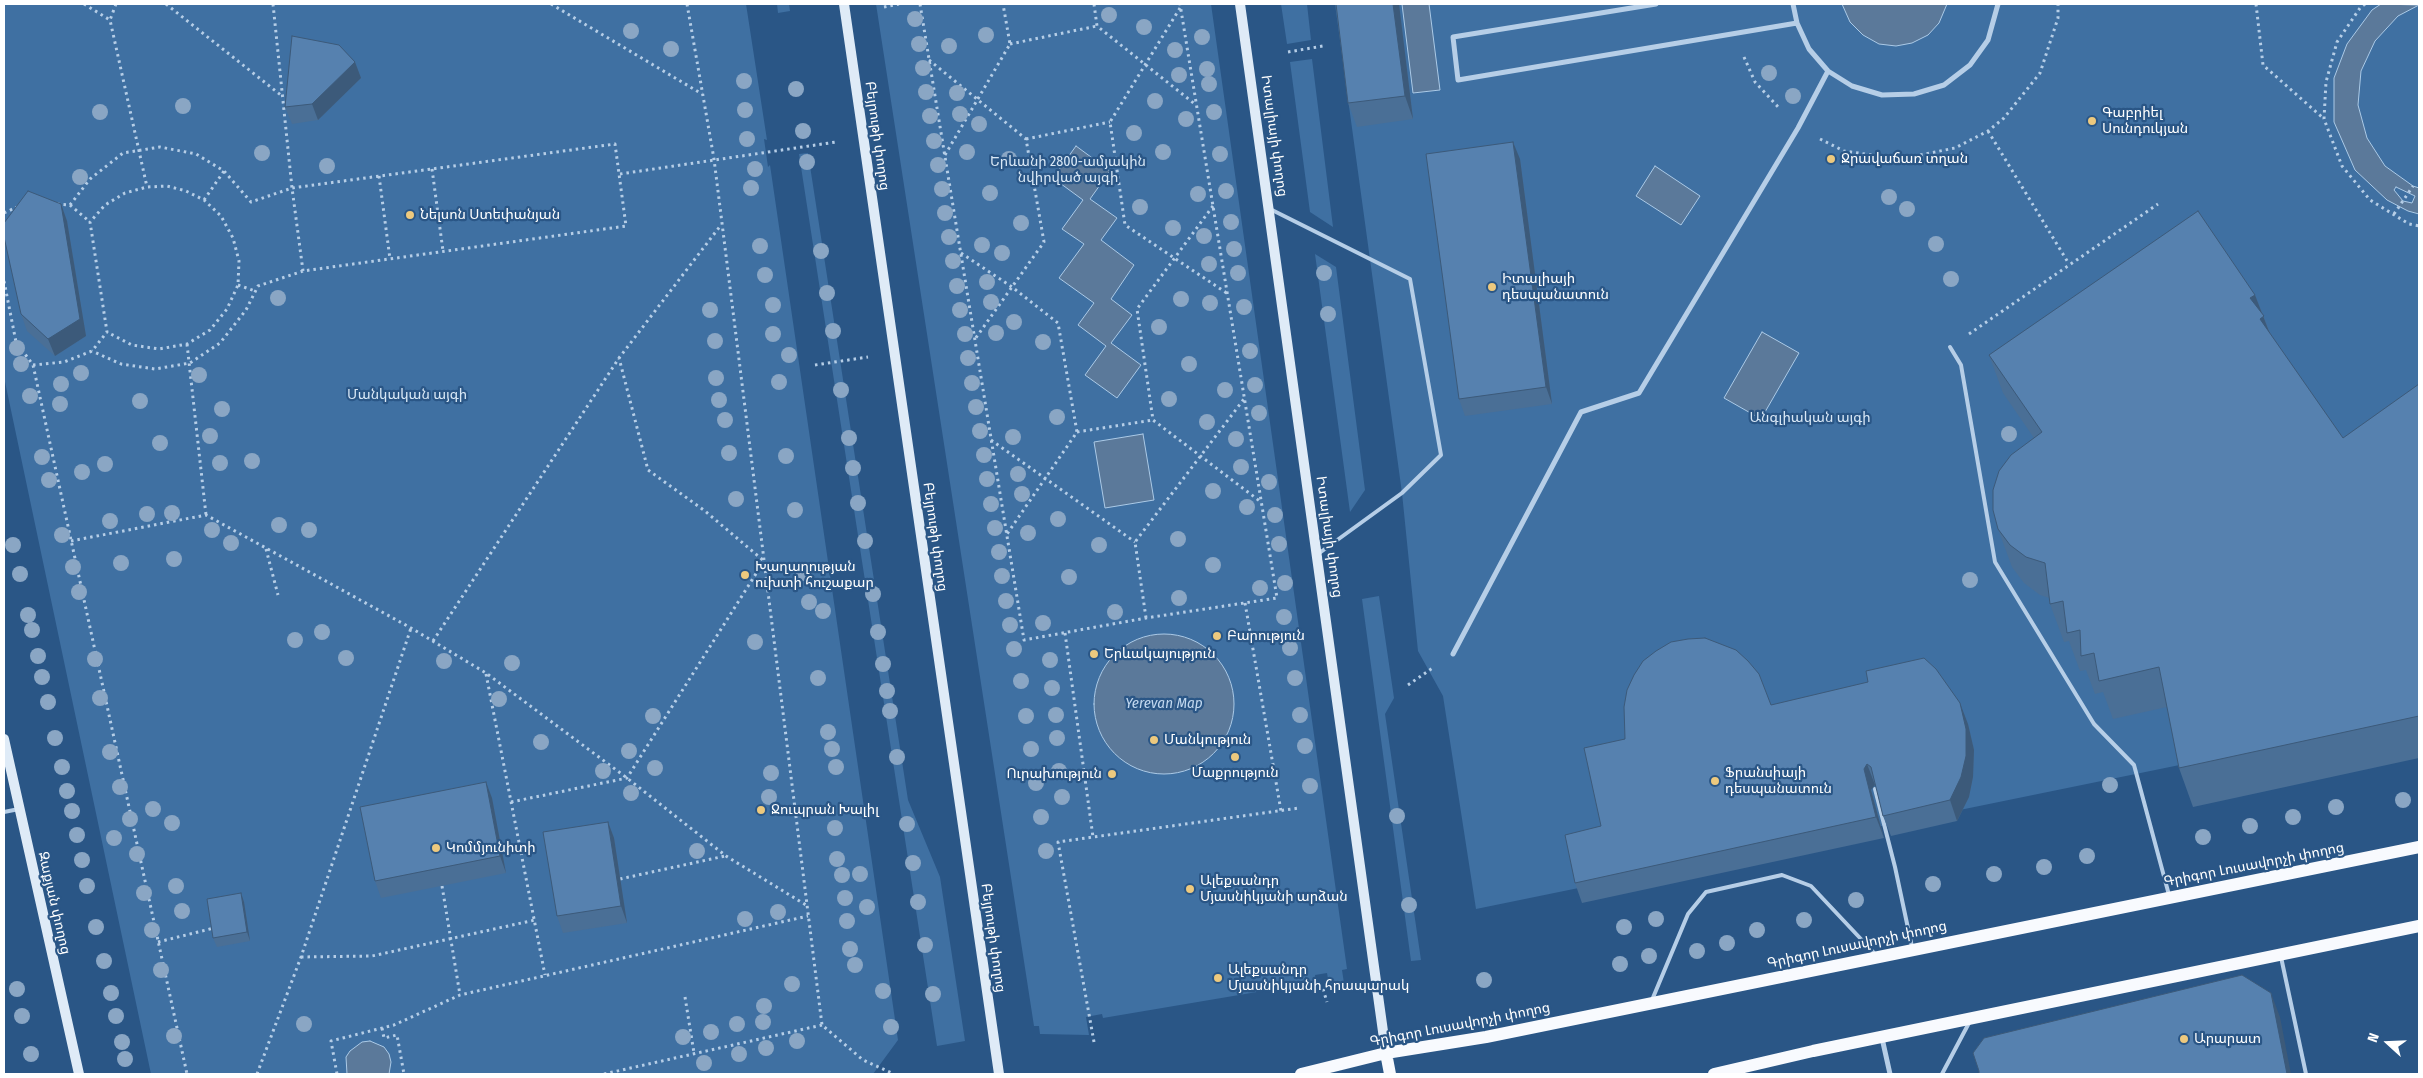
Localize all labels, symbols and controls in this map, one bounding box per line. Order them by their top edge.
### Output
street label: Իտալիայի փողոց [1257,74,1291,198]
street label: Բեյրութի փողոց [861,80,893,192]
place label: Գաբրիել Սունդուկյան [2102,105,2188,138]
marker: Գաբրիել Սունդուկյան [2086,115,2098,127]
place label: Ջրավաճառ տղան [1841,151,1968,167]
marker: Ջրավաճառ տղան [1825,153,1837,165]
park label: Երևանի 2800-ամյակին նվիրված այգի [990,154,1146,186]
place label: Նելսոն Ստեփանյան [420,207,560,223]
marker: Նելսոն Ստեփանյան [404,209,416,221]
place label: Իտալիայի դեսպանատուն [1502,271,1609,304]
marker: Իտալիայի դեսպանատուն [1486,281,1498,293]
park label: Մանկական այգի [347,387,467,403]
park label: Անգլիական այգի [1749,410,1871,426]
street label: Իտալիայի փողոց [1312,475,1346,599]
street label: Բեյրութի փողոց [919,481,951,593]
place label: Խաղաղության ուխտի հուշաքար [755,559,874,592]
marker: Խաղաղության ուխտի հուշաքար [739,569,751,581]
place label: Բարություն [1227,628,1305,644]
marker: Բարություն [1211,630,1223,642]
place label: Երևակայություն [1104,646,1216,662]
marker: Երևակայություն [1088,648,1100,660]
water label: Yerevan Map [1125,695,1203,713]
place label: Մանկություն [1164,732,1251,748]
marker: Մանկություն [1148,734,1160,746]
marker: Մաքրություն [1229,751,1241,763]
place label: Մաքրություն [1191,765,1279,781]
place label: Ֆրանսիայի դեսպանատուն [1725,765,1832,798]
place label: Ուրախություն [1006,766,1102,782]
marker: Ուրախություն [1106,768,1118,780]
marker: Ֆրանսիայի դեսպանատուն [1709,775,1721,787]
place label: Ջուպրան Խալիլ [771,802,879,818]
marker: Ջուպրան Խալիլ [755,804,767,816]
street label: Գրիգոր Լուսավորչի փողոց [2162,839,2346,891]
place label: Կոմմյունիտի [446,840,536,856]
marker: Կոմմյունիտի [430,842,442,854]
street label: Զաքյան փողոց [34,850,74,956]
place label: Ալեքսանդր Մյասնիկյանի արձան [1200,873,1348,906]
street label: Բեյրութի փողոց [977,882,1009,994]
marker: Ալեքսանդր Մյասնիկյանի արձան [1184,883,1196,895]
street label: Գրիգոր Լուսավորչի փողոց [1766,918,1948,972]
place label: Ալեքսանդր Մյասնիկյանի հրապարակ [1228,962,1409,994]
marker: Ալեքսանդր Մյասնիկյանի հրապարակ [1212,972,1224,984]
street label: Գրիգոր Լուսավորչի փողոց [1368,999,1552,1051]
north arrow [2363,1018,2413,1068]
place label: Արարատ [2194,1031,2261,1047]
text: N [2364,1031,2383,1045]
marker: Արարատ [2178,1033,2190,1045]

